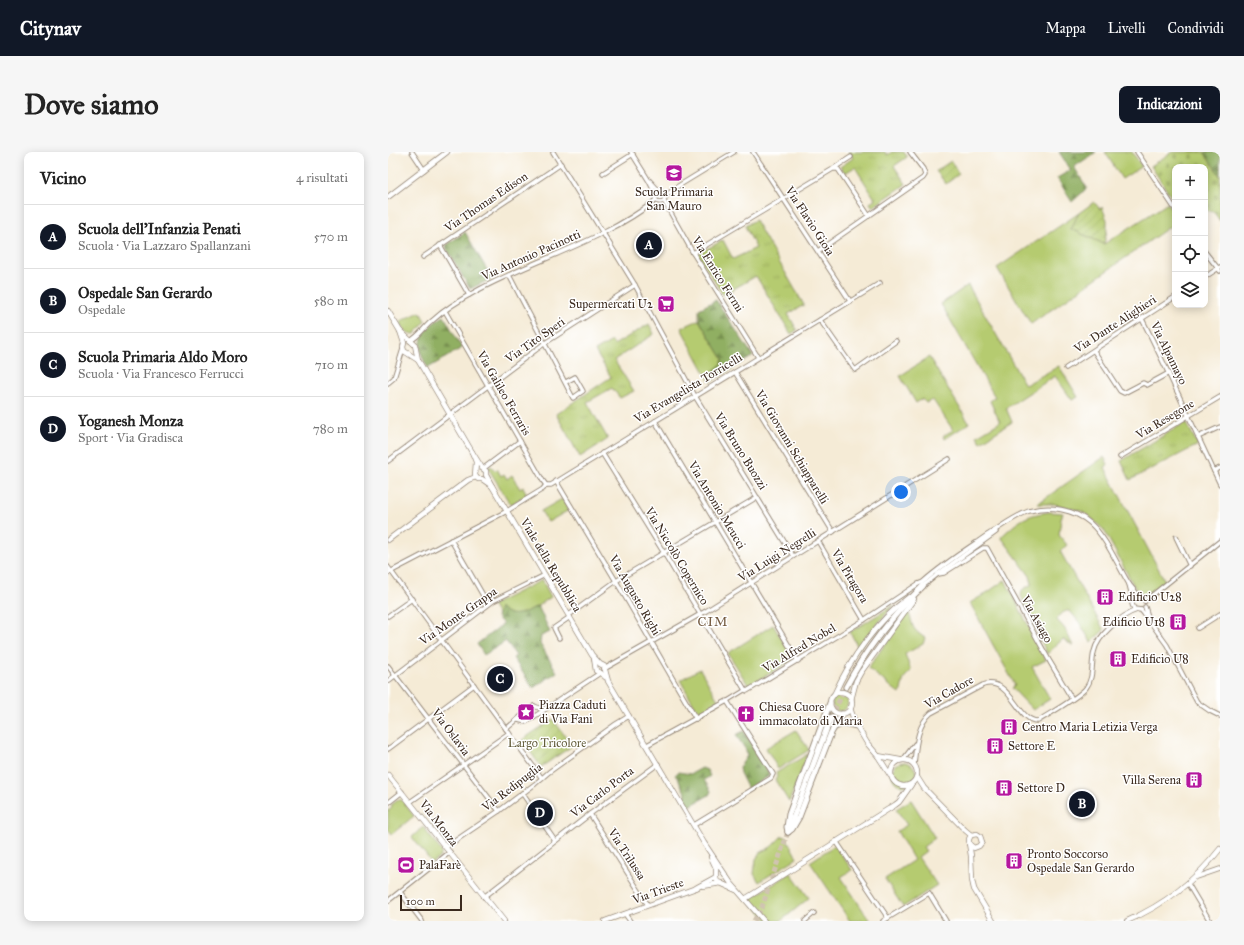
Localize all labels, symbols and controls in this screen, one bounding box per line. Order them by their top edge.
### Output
text: Citynav [20,17,81,40]
text: Mappa [1045,20,1086,37]
text: Livelli [1108,20,1146,37]
text: Condividi [1168,20,1224,37]
button: Indicazioni [1119,86,1220,123]
text: Dove siamo [24,87,158,122]
school or university icon: Scuola Primaria San Mauro [664,163,684,183]
map controls [1172,164,1208,308]
button: + [1172,164,1208,200]
text: Vicino [40,168,86,189]
street label: Via Thomas Edison [441,169,531,236]
text: 4 risultati [296,170,348,186]
street label: Via Flavio Gioia [782,183,838,259]
place label: Scuola Primaria San Mauro [635,185,714,213]
button: − [1172,200,1208,236]
text: Scuola dell'Infanzia Penati [78,220,241,238]
street label: Via Antonio Pacinotti [478,227,583,284]
text: A [49,229,57,245]
text: 570 m [314,229,348,245]
pin: A [636,230,662,260]
street label: Via Enrico Fermi [689,233,747,315]
button: locate [1172,236,1208,272]
text: Scuola · Via Lazzaro Spallanzani [78,238,251,254]
button: layers [1172,272,1208,308]
text: Ospedale San Gerardo [78,284,212,302]
street label: Via Dante Alighieri [1070,292,1160,357]
text: B [49,293,57,309]
text: 580 m [314,293,348,309]
supermarket icon: Supermercati U2 [656,294,676,314]
place label: Supermercati U2 [569,297,653,311]
text: Ospedale [78,302,125,318]
street label: Via Tito Speri [502,314,568,366]
street label: Via Alpamayo [1147,318,1190,387]
street label: Via Galileo Ferraris [474,347,534,438]
text: Scuola Primaria Aldo Moro [78,348,247,366]
street label: Via Evangelista Torricelli [630,350,746,427]
text: C [49,357,57,373]
text: 710 m [315,357,348,373]
text: Scuola · Via Francesco Ferrucci [78,366,244,382]
street label: Via Giovanni Schiapparelli [752,387,832,507]
street label: Via Resegone [1133,396,1197,443]
street label: Via Bruno Buozzi [711,409,771,493]
text: Yoganesh Monza [78,412,183,430]
text: D [48,421,58,437]
text: 780 m [313,421,348,437]
text: Sport · Via Gradisca [78,430,183,446]
street label: Via Antonio Meucci [685,458,749,552]
your location [891,482,911,502]
street label: Via Niccolò Copernico [642,504,712,607]
street label: Viale della Repubblica [517,515,585,615]
street label: Via Luigi Negrelli [735,525,820,586]
street label: Via Pitagora [827,546,872,607]
street label: Via Augusto Righi [605,551,664,639]
street label: Via Monte Grappa [416,584,500,649]
building icon: Edificio U28 [1095,587,1115,607]
place label: Edificio U28 [1118,590,1182,604]
street label: Via Asiago [1017,592,1056,646]
building icon: Edificio U18 [1168,612,1188,632]
district label: CIM [698,614,728,630]
place label: Edificio U18 [1103,615,1165,629]
street label: Via Alfred Nobel [759,620,839,676]
building icon: Edificio U8 [1108,649,1128,669]
place label: Edificio U8 [1131,652,1189,666]
pin: C [487,664,513,694]
street label: Via Cadore [921,672,976,712]
place label: Piazza Caduti di Via Fani [539,698,607,726]
place label: Chiesa Cuore immacolato di Maria [759,700,863,728]
place icon: Piazza Caduti di Via Fani [516,702,536,722]
church icon: Chiesa Cuore immacolato di Maria [736,704,756,724]
street label: Via Oslavia [428,705,474,759]
building icon: Centro Maria Letizia Verga [999,717,1019,737]
place label: Centro Maria Letizia Verga [1022,720,1158,735]
park label: Largo Tricolore [508,736,586,751]
building icon: Settore E [985,736,1005,756]
place label: Settore E [1008,739,1055,753]
street label: Via Redipuglia [478,759,546,816]
street label: Via Carlo Porta [567,763,637,821]
building icon: Villa Serena [1184,770,1204,790]
place label: Villa Serena [1121,773,1182,787]
building icon: Settore D [994,778,1014,798]
place label: Settore D [1017,781,1065,795]
pin: B [1069,789,1095,819]
street label: Via Monza [416,796,462,850]
pin: D [527,798,553,828]
street label: Via Trilussa [605,825,649,883]
place label: Pronto Soccorso Ospedale San Gerardo [1027,847,1134,875]
building icon: Pronto Soccorso Ospedale San Gerardo [1004,851,1024,871]
sports icon: PalaFarè [396,855,416,875]
place label: PalaFarè [419,858,461,872]
street label: Via Trieste [629,875,686,907]
scale bar [400,893,462,912]
text: 100 m [406,895,435,908]

